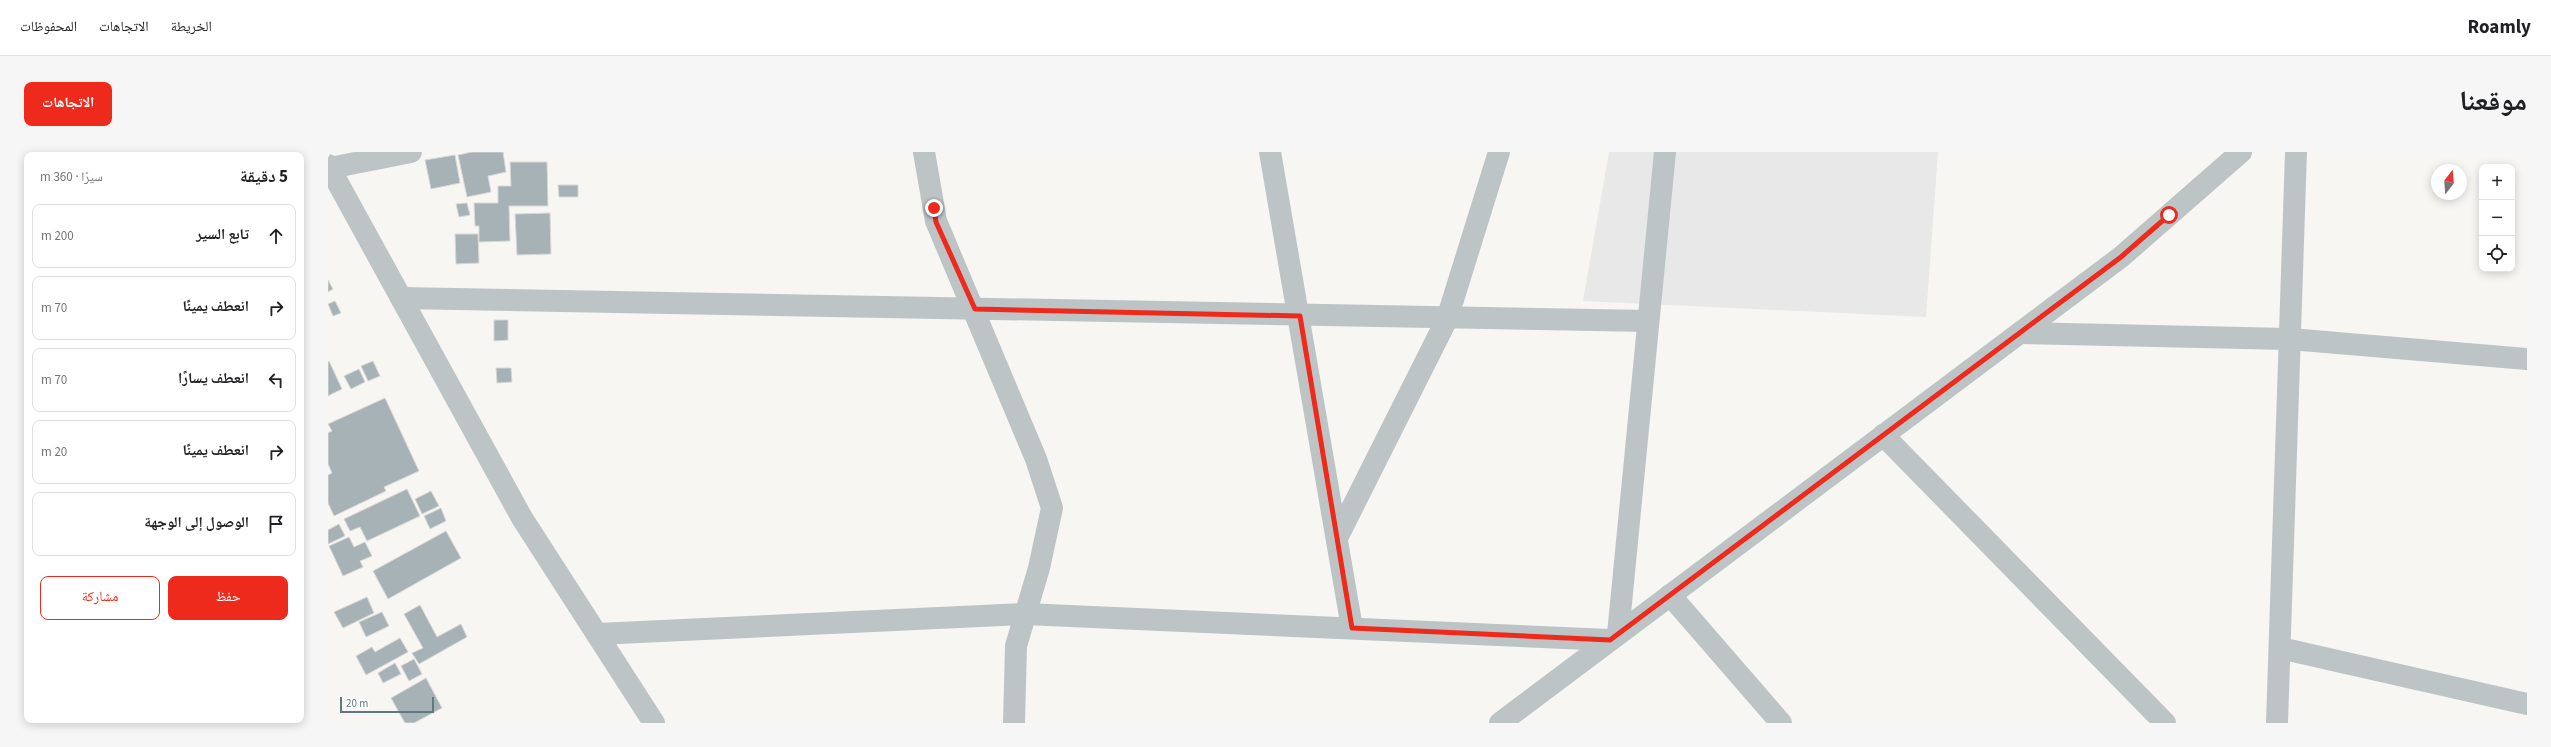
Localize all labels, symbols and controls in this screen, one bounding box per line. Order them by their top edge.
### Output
text: Roamly [2468,14,2531,41]
text: المحفوظات [20,17,77,37]
text: الاتجاهات [99,17,149,37]
text: الخريطة [171,17,212,37]
text: موقعنا [2459,81,2527,121]
button: الاتجاهات [24,82,112,126]
north arrow [2431,164,2467,200]
map controls [2479,164,2515,272]
button: + [2479,164,2515,200]
text: 5 دقيقة [240,165,288,189]
text: سيرًا · 360 m [40,168,103,186]
route end [925,199,943,217]
button: − [2479,200,2515,236]
route start [2160,206,2178,224]
text: تابع السير [196,224,249,245]
icon: ahead [265,225,287,247]
text: 200 m [41,227,74,245]
button: locate [2479,236,2515,272]
text: انعطف يمينًا [182,296,249,317]
icon: right [265,297,287,319]
text: 70 m [41,299,67,317]
text: انعطف يسارًا [178,368,249,389]
icon: left [265,369,287,391]
text: 70 m [41,371,67,389]
text: انعطف يمينًا [182,440,249,461]
icon: right [265,441,287,463]
text: 20 m [41,443,67,461]
text: الوصول إلى الوجهة [144,512,249,533]
icon: arrive [265,513,287,535]
button: مشاركة [40,576,160,620]
button: حفظ [168,576,288,620]
scale bar [340,695,434,714]
text: 20 m [346,696,368,711]

